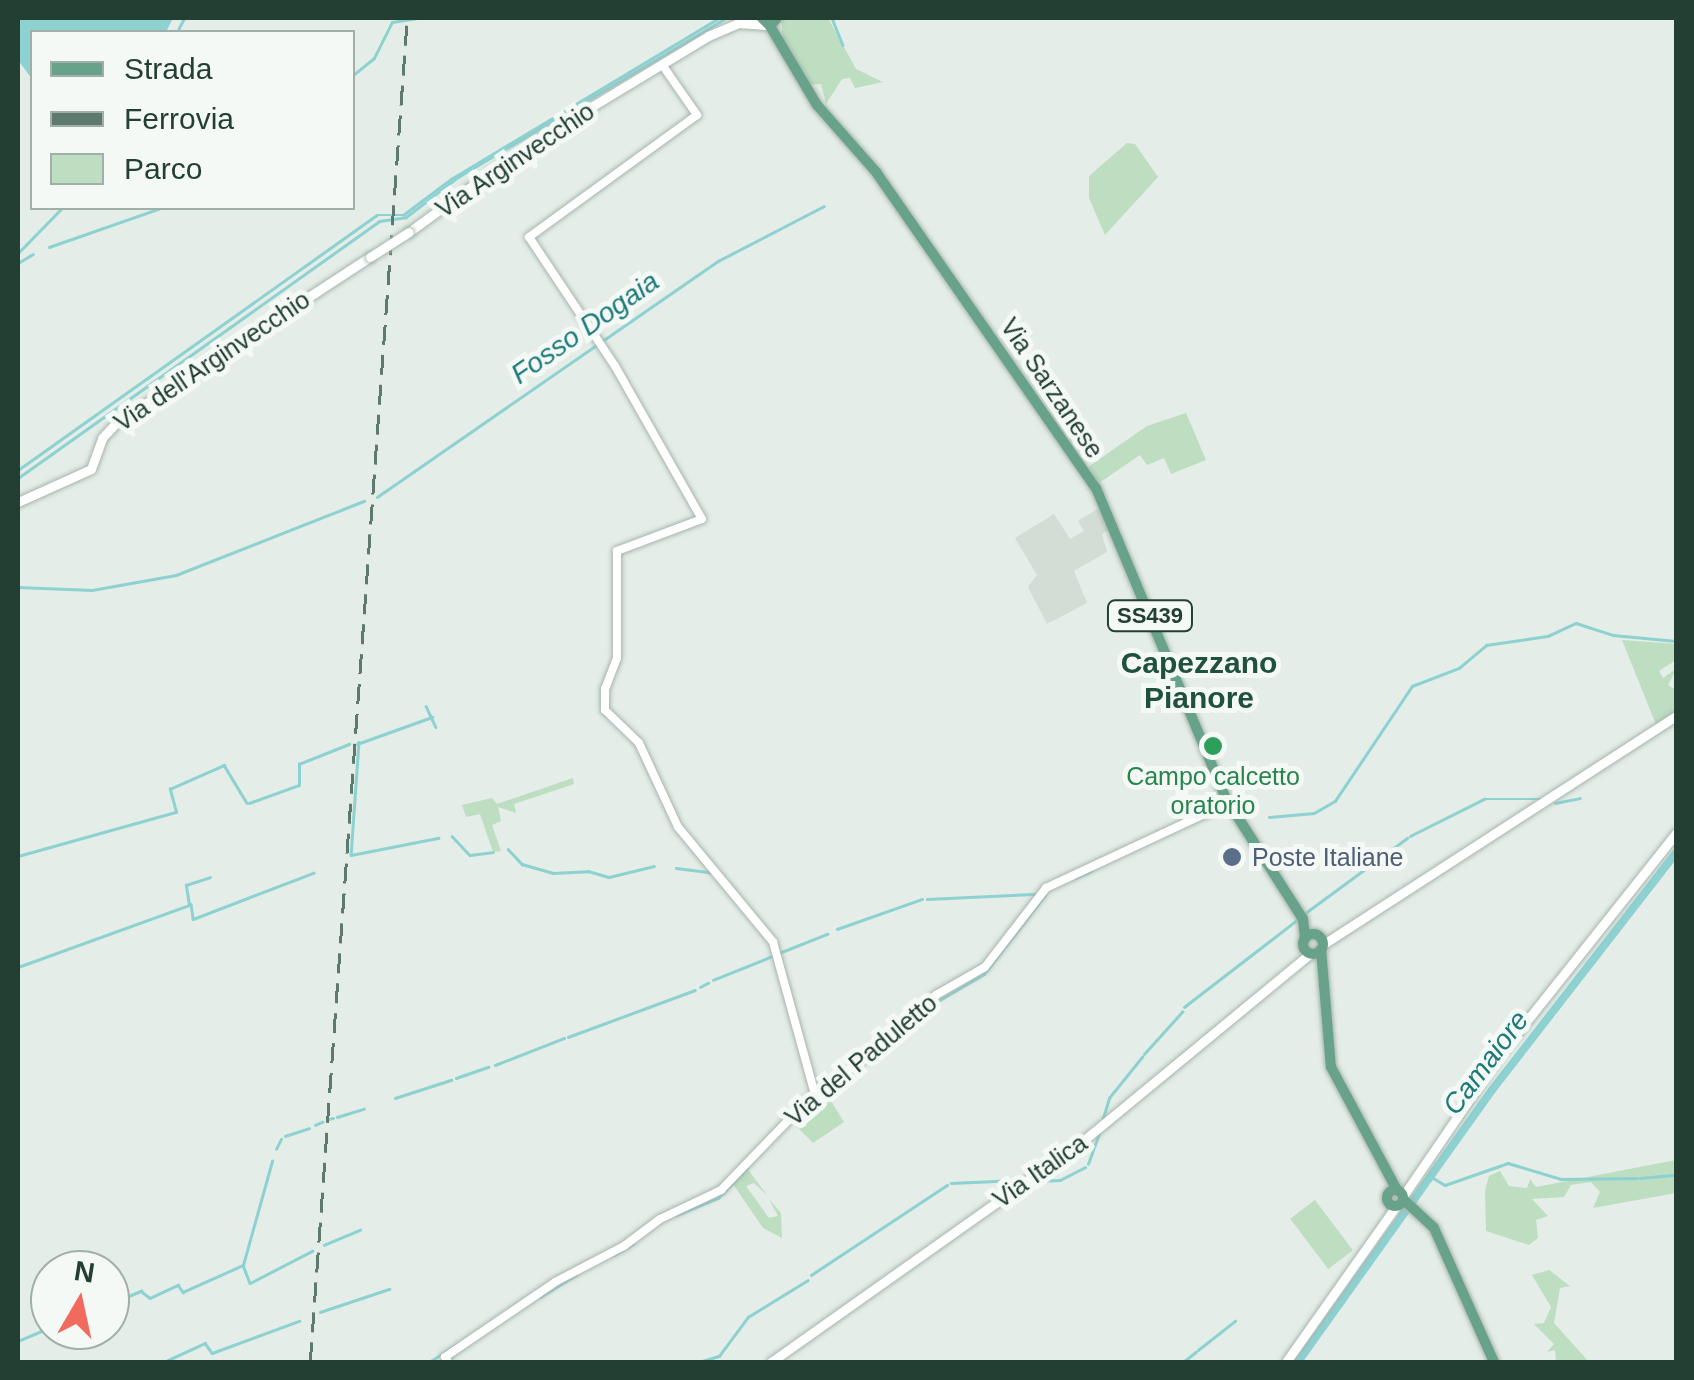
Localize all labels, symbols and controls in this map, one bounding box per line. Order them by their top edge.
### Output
legend [30,30,355,210]
text: Strada [124,52,212,85]
street label: Via Arginvecchio [430,96,600,224]
text: Ferrovia [124,102,234,135]
text: Parco [124,152,202,185]
water label: Fosso Dogaia [505,265,665,391]
street label: Via dell'Arginvecchio [109,284,315,438]
street label: Via Sarzanese [994,312,1110,464]
road number: SS439 [1105,599,1195,633]
district label: Capezzano Pianore [1121,645,1277,716]
marker: Campo calcetto oratorio [1202,735,1224,757]
place label: Campo calcetto oratorio [1126,762,1300,821]
place label: Poste Italiane [1252,842,1403,872]
marker: Poste Italiane [1221,846,1243,868]
street label: Via del Paduletto [779,988,943,1132]
water label: Camaiore [1436,1004,1536,1122]
street label: Via Italica [987,1128,1093,1214]
north arrow [30,1250,130,1350]
text: N [72,1255,97,1289]

